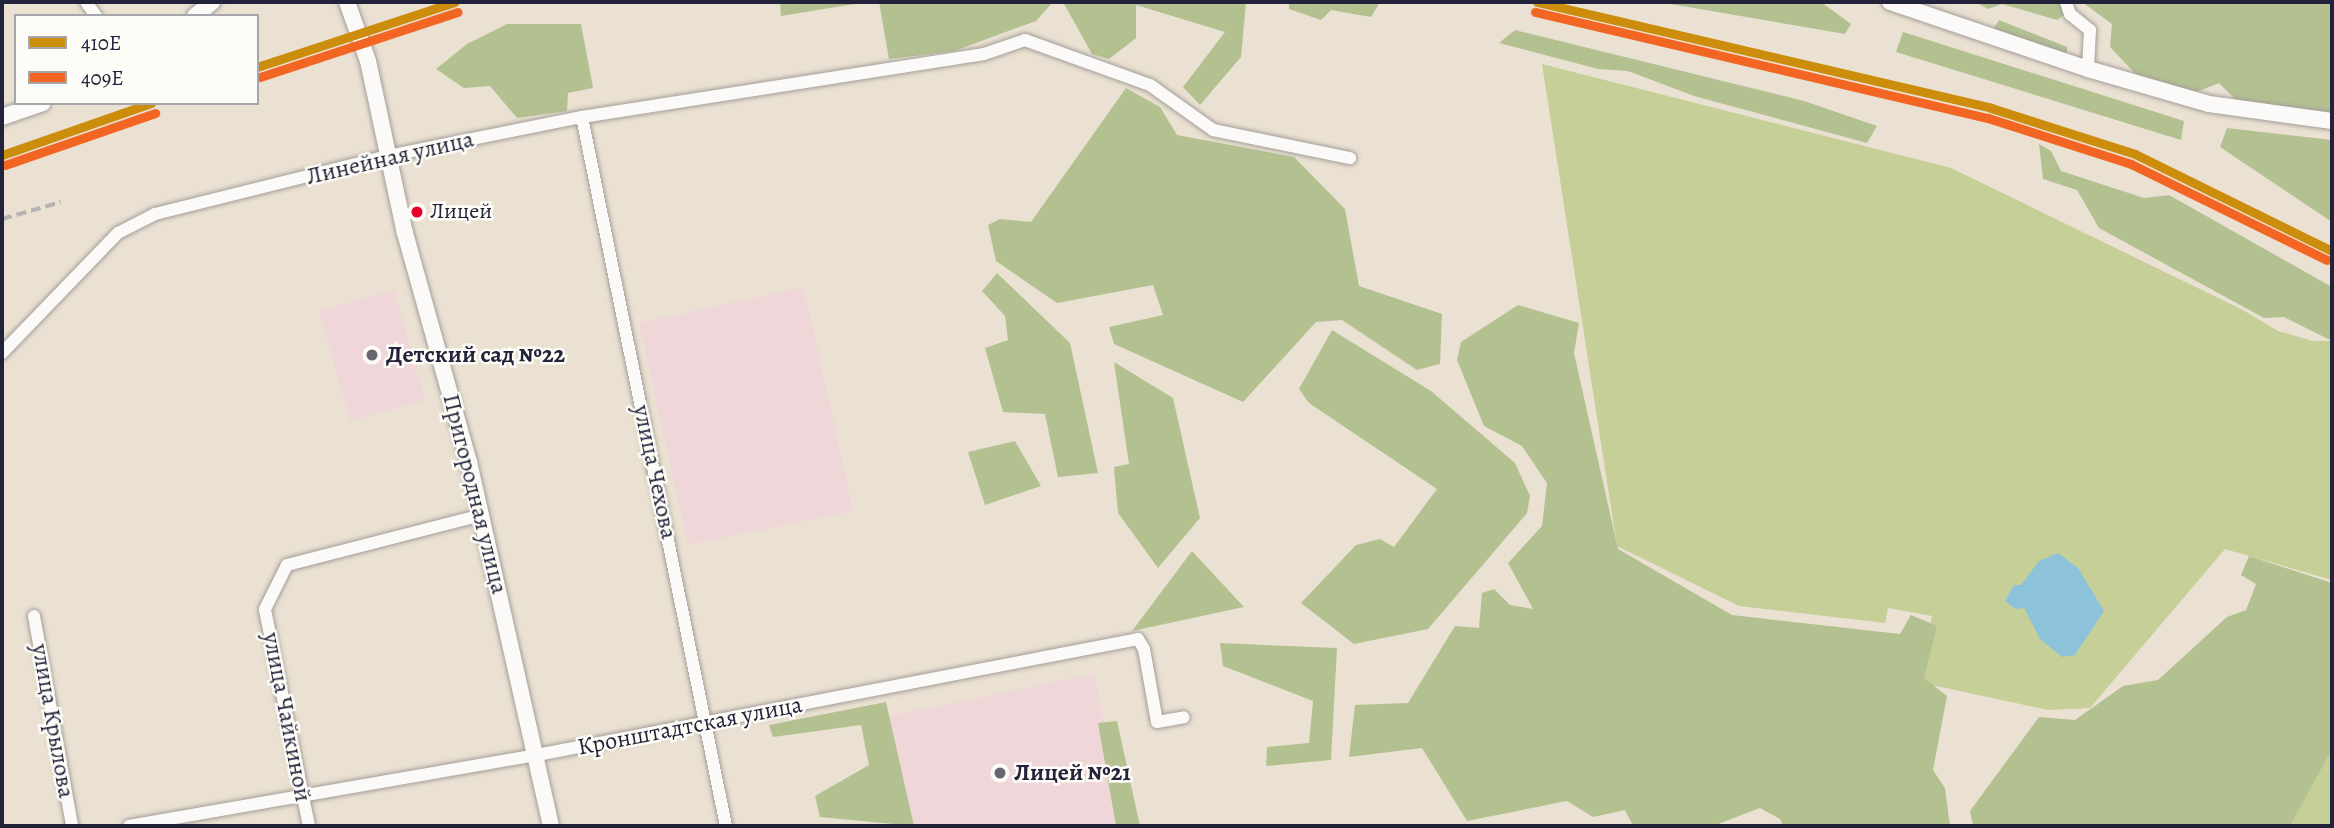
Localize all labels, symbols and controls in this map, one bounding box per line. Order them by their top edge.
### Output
legend [14,14,259,105]
text: 410E [81,29,121,57]
text: 409E [81,64,124,92]
street label: Линейная улица [303,125,477,191]
place label: Лицей [430,199,492,225]
marker: Лицей [410,205,424,219]
place label: Детский сад №22 [386,341,565,369]
marker: Детский сад №22 [364,347,380,363]
street label: Пригородная улица [436,391,514,597]
street label: улица Чехова [627,402,683,542]
street label: улица Чайкиной [256,630,318,804]
street label: улица Крылова [25,642,81,800]
street label: Кронштадтская улица [575,690,805,762]
place label: Лицей №21 [1014,759,1131,787]
marker: Лицей №21 [992,765,1008,781]

